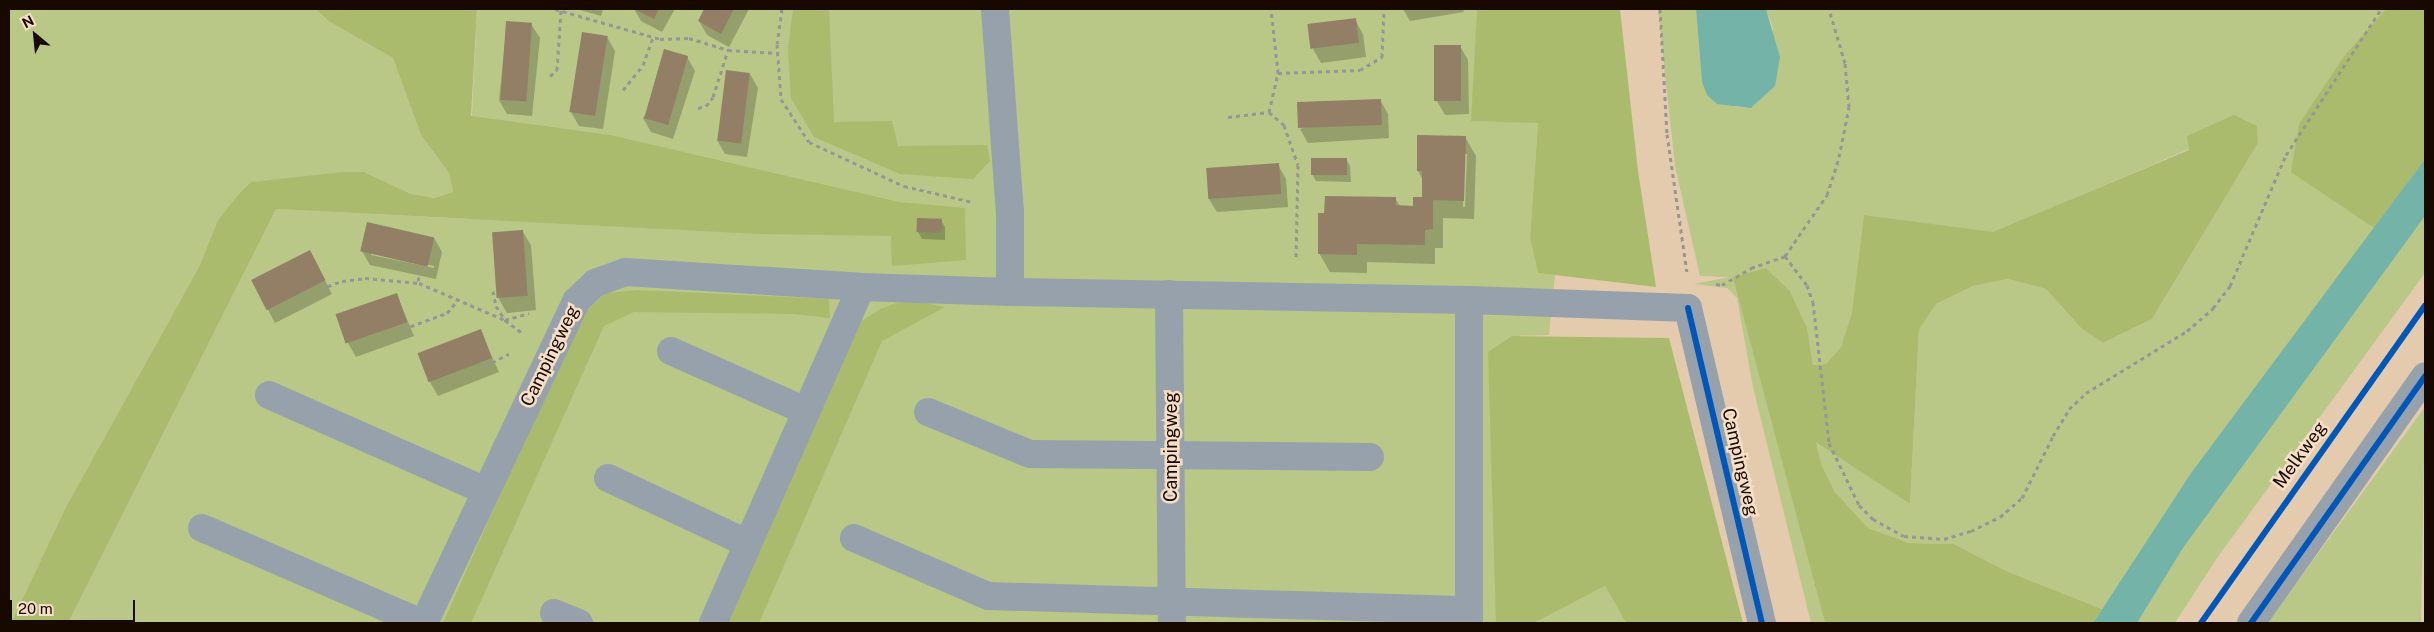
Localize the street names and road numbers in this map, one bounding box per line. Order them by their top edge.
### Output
street label: Campingweg [516,302,584,410]
street label: Campingweg [1160,392,1182,502]
street label: Campingweg [1717,406,1763,518]
street label: Melkweg [2269,418,2331,492]

